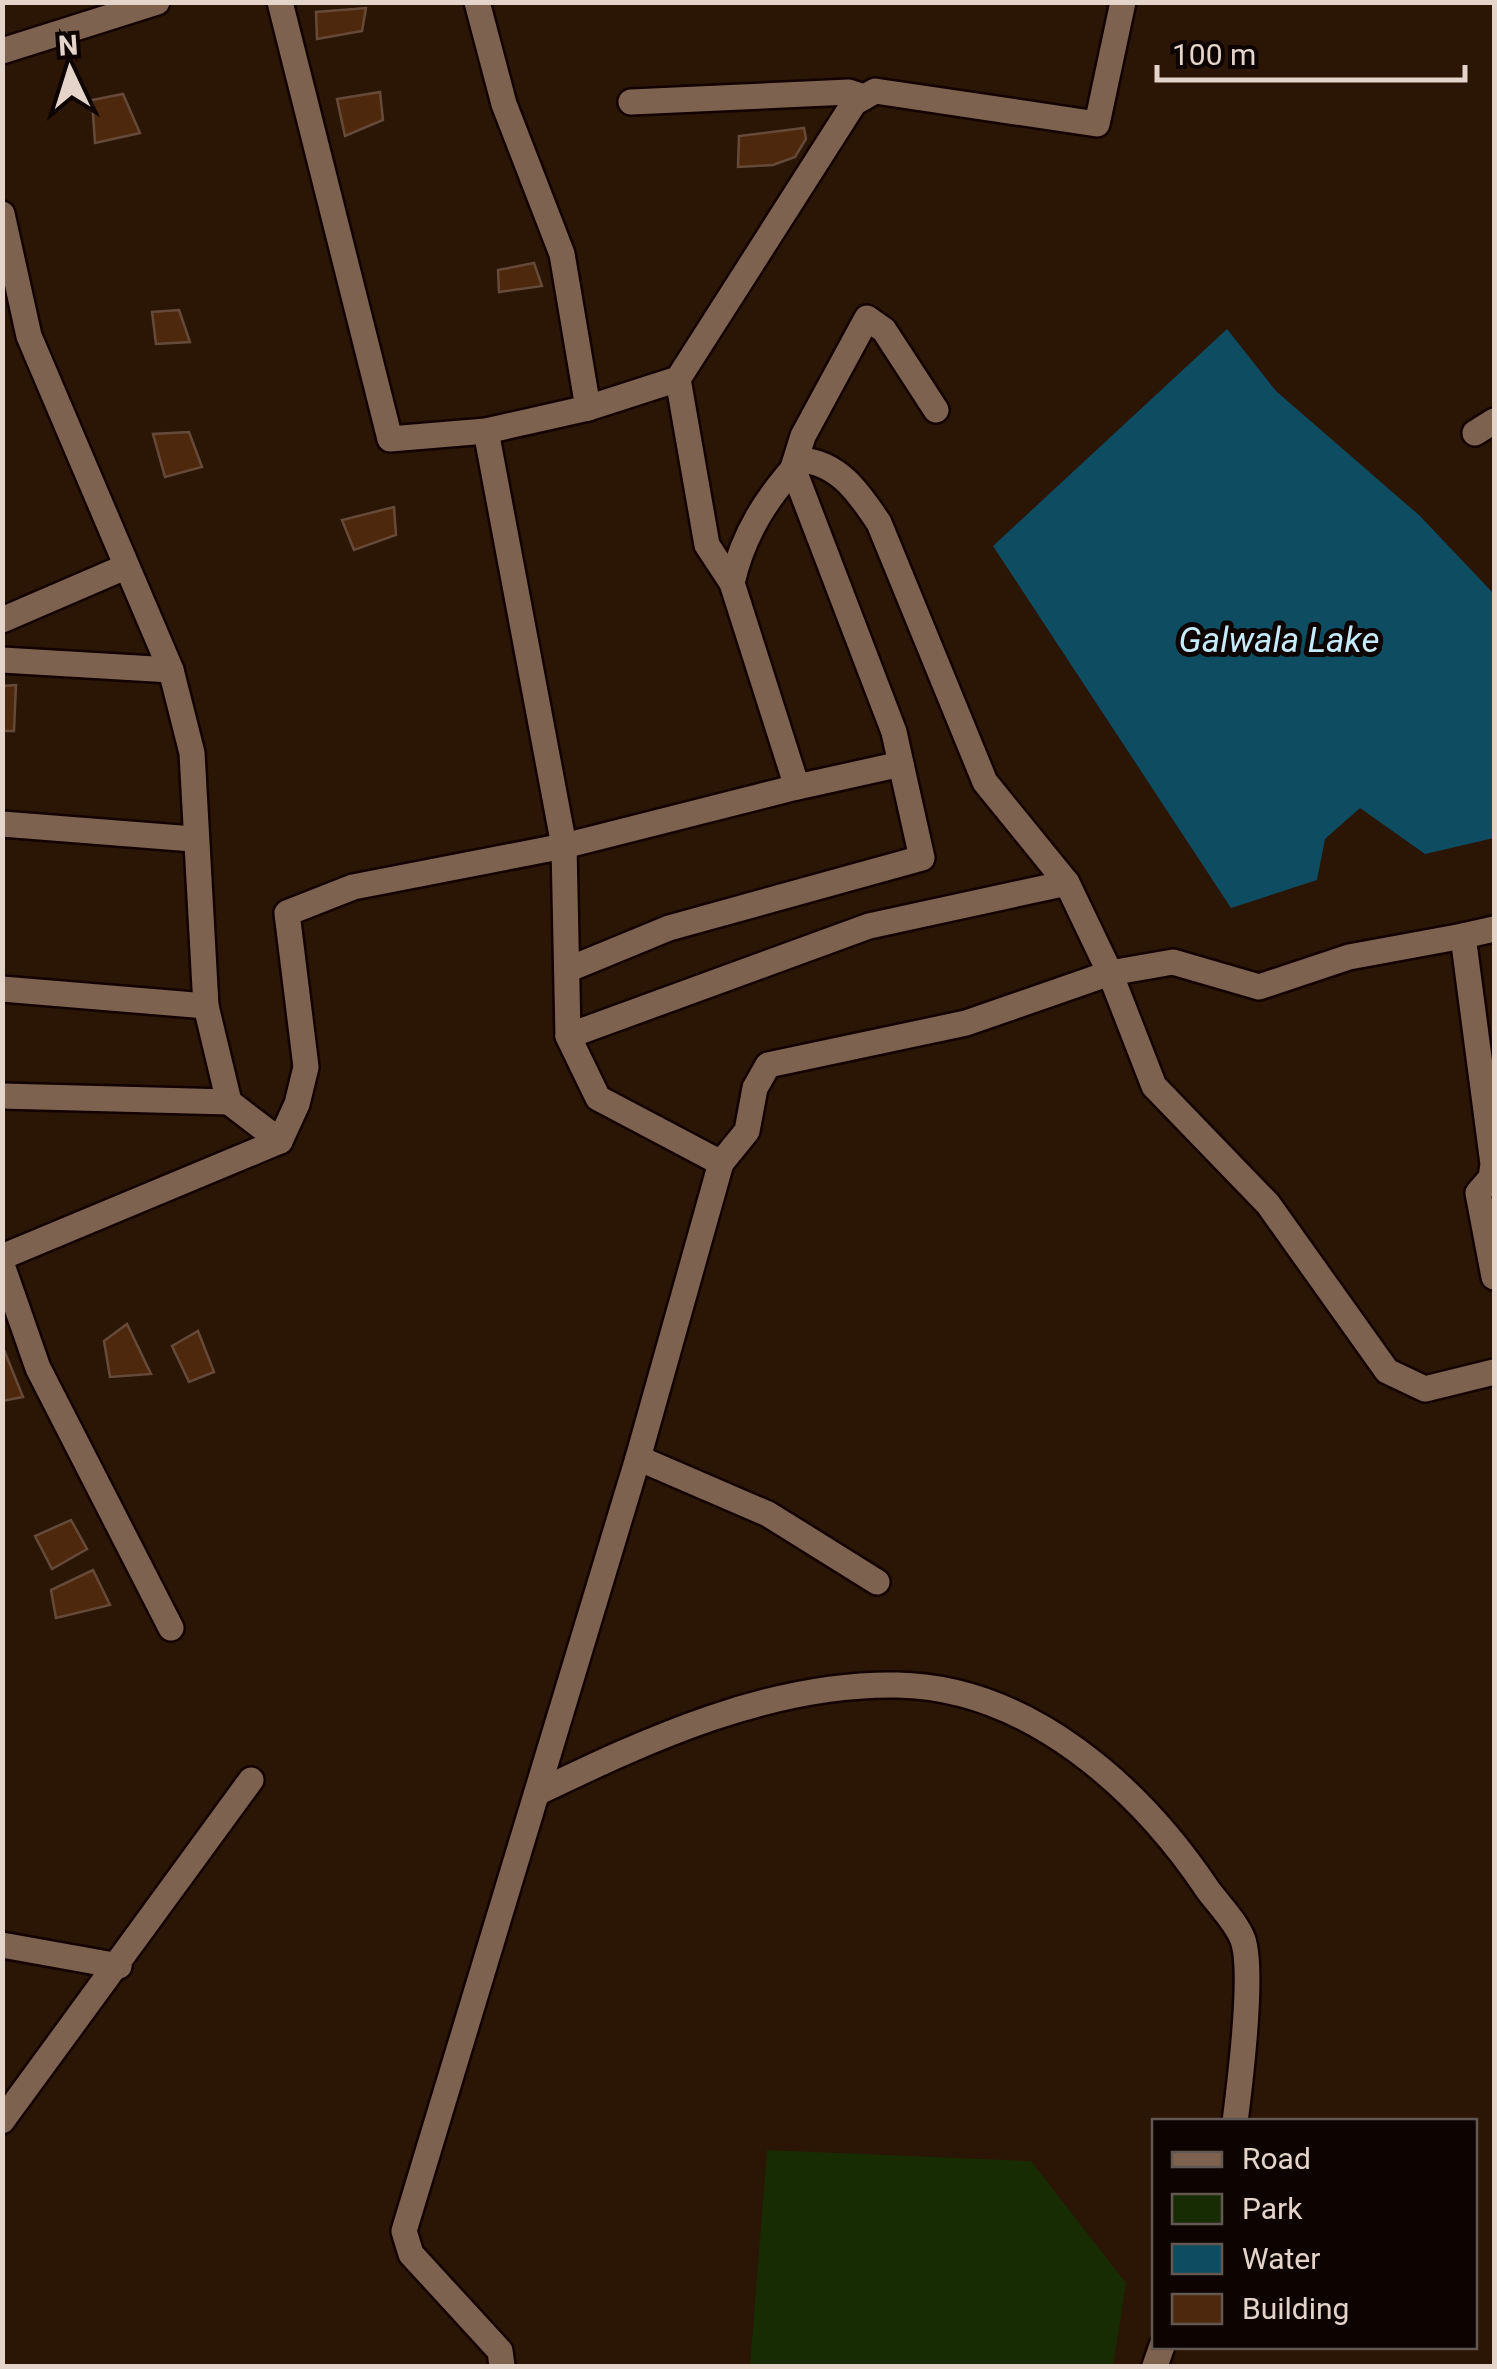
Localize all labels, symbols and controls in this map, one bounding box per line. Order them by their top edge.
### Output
north arrow [20,20,120,120]
scale bar [1157,20,1464,82]
text: N [57,28,79,63]
text: 100 m [1172,37,1256,72]
water label: Galwala Lake [1179,620,1379,661]
legend [1152,2119,1477,2349]
text: Road [1242,2141,1311,2176]
text: Park [1242,2191,1303,2226]
text: Water [1242,2241,1320,2276]
text: Building [1242,2291,1349,2326]

